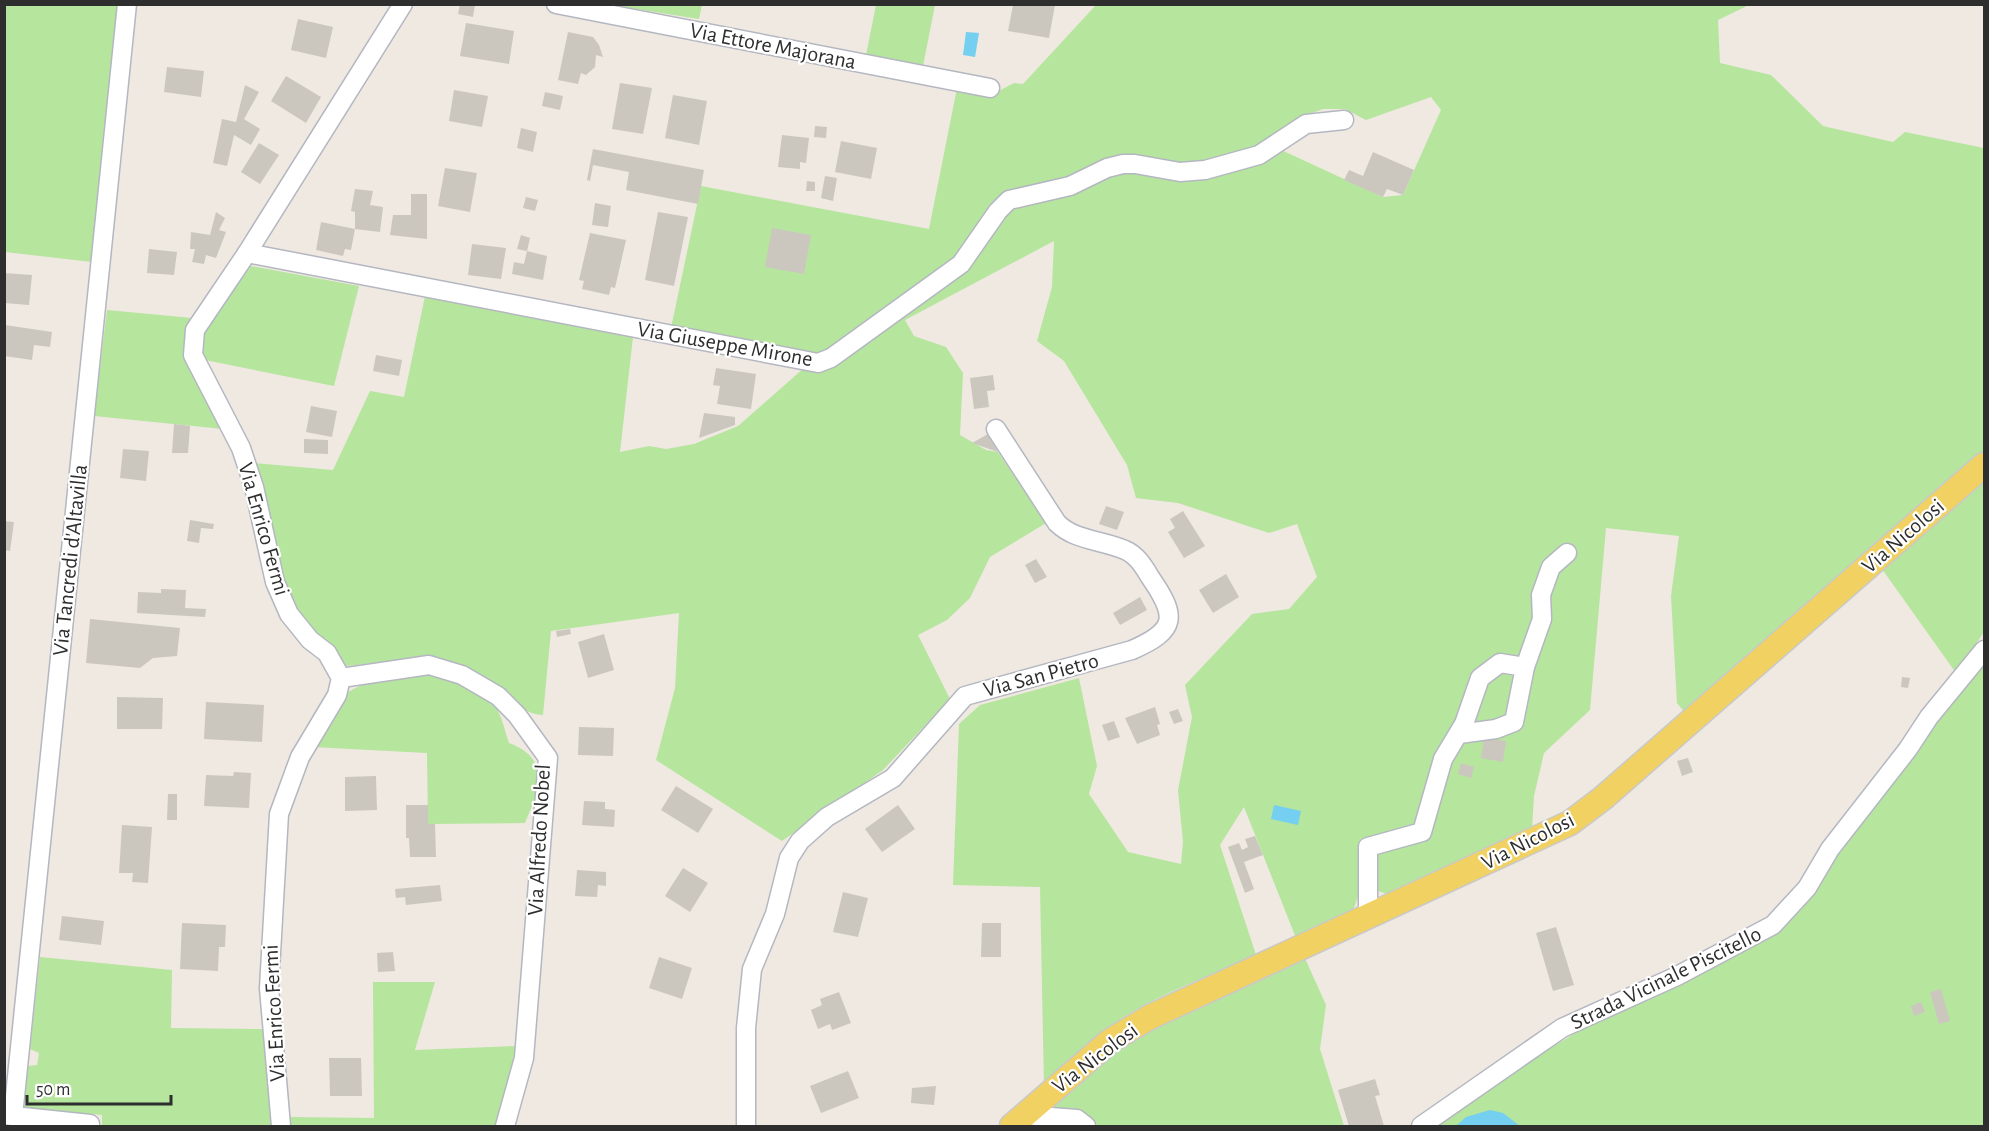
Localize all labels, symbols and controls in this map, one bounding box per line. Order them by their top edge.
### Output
street label: Via Ettore Majorana [688,19,858,73]
street label: Via Giuseppe Mirone [636,318,814,370]
street label: Via Enrico Fermi [235,460,293,598]
street label: Via Tancredi d'Altavilla [49,463,91,657]
street label: Via Nicolosi [1858,495,1948,577]
street label: Via San Pietro [981,649,1101,701]
street label: Via Alfredo Nobel [524,764,554,916]
street label: Via Nicolosi [1478,808,1578,874]
street label: Strada Vicinale Piscitello [1567,922,1765,1034]
street label: Via Enrico Fermi [259,944,289,1082]
street label: Via Nicolosi [1048,1019,1142,1097]
scale bar [27,1068,171,1106]
text: 50 m [36,1081,70,1099]

